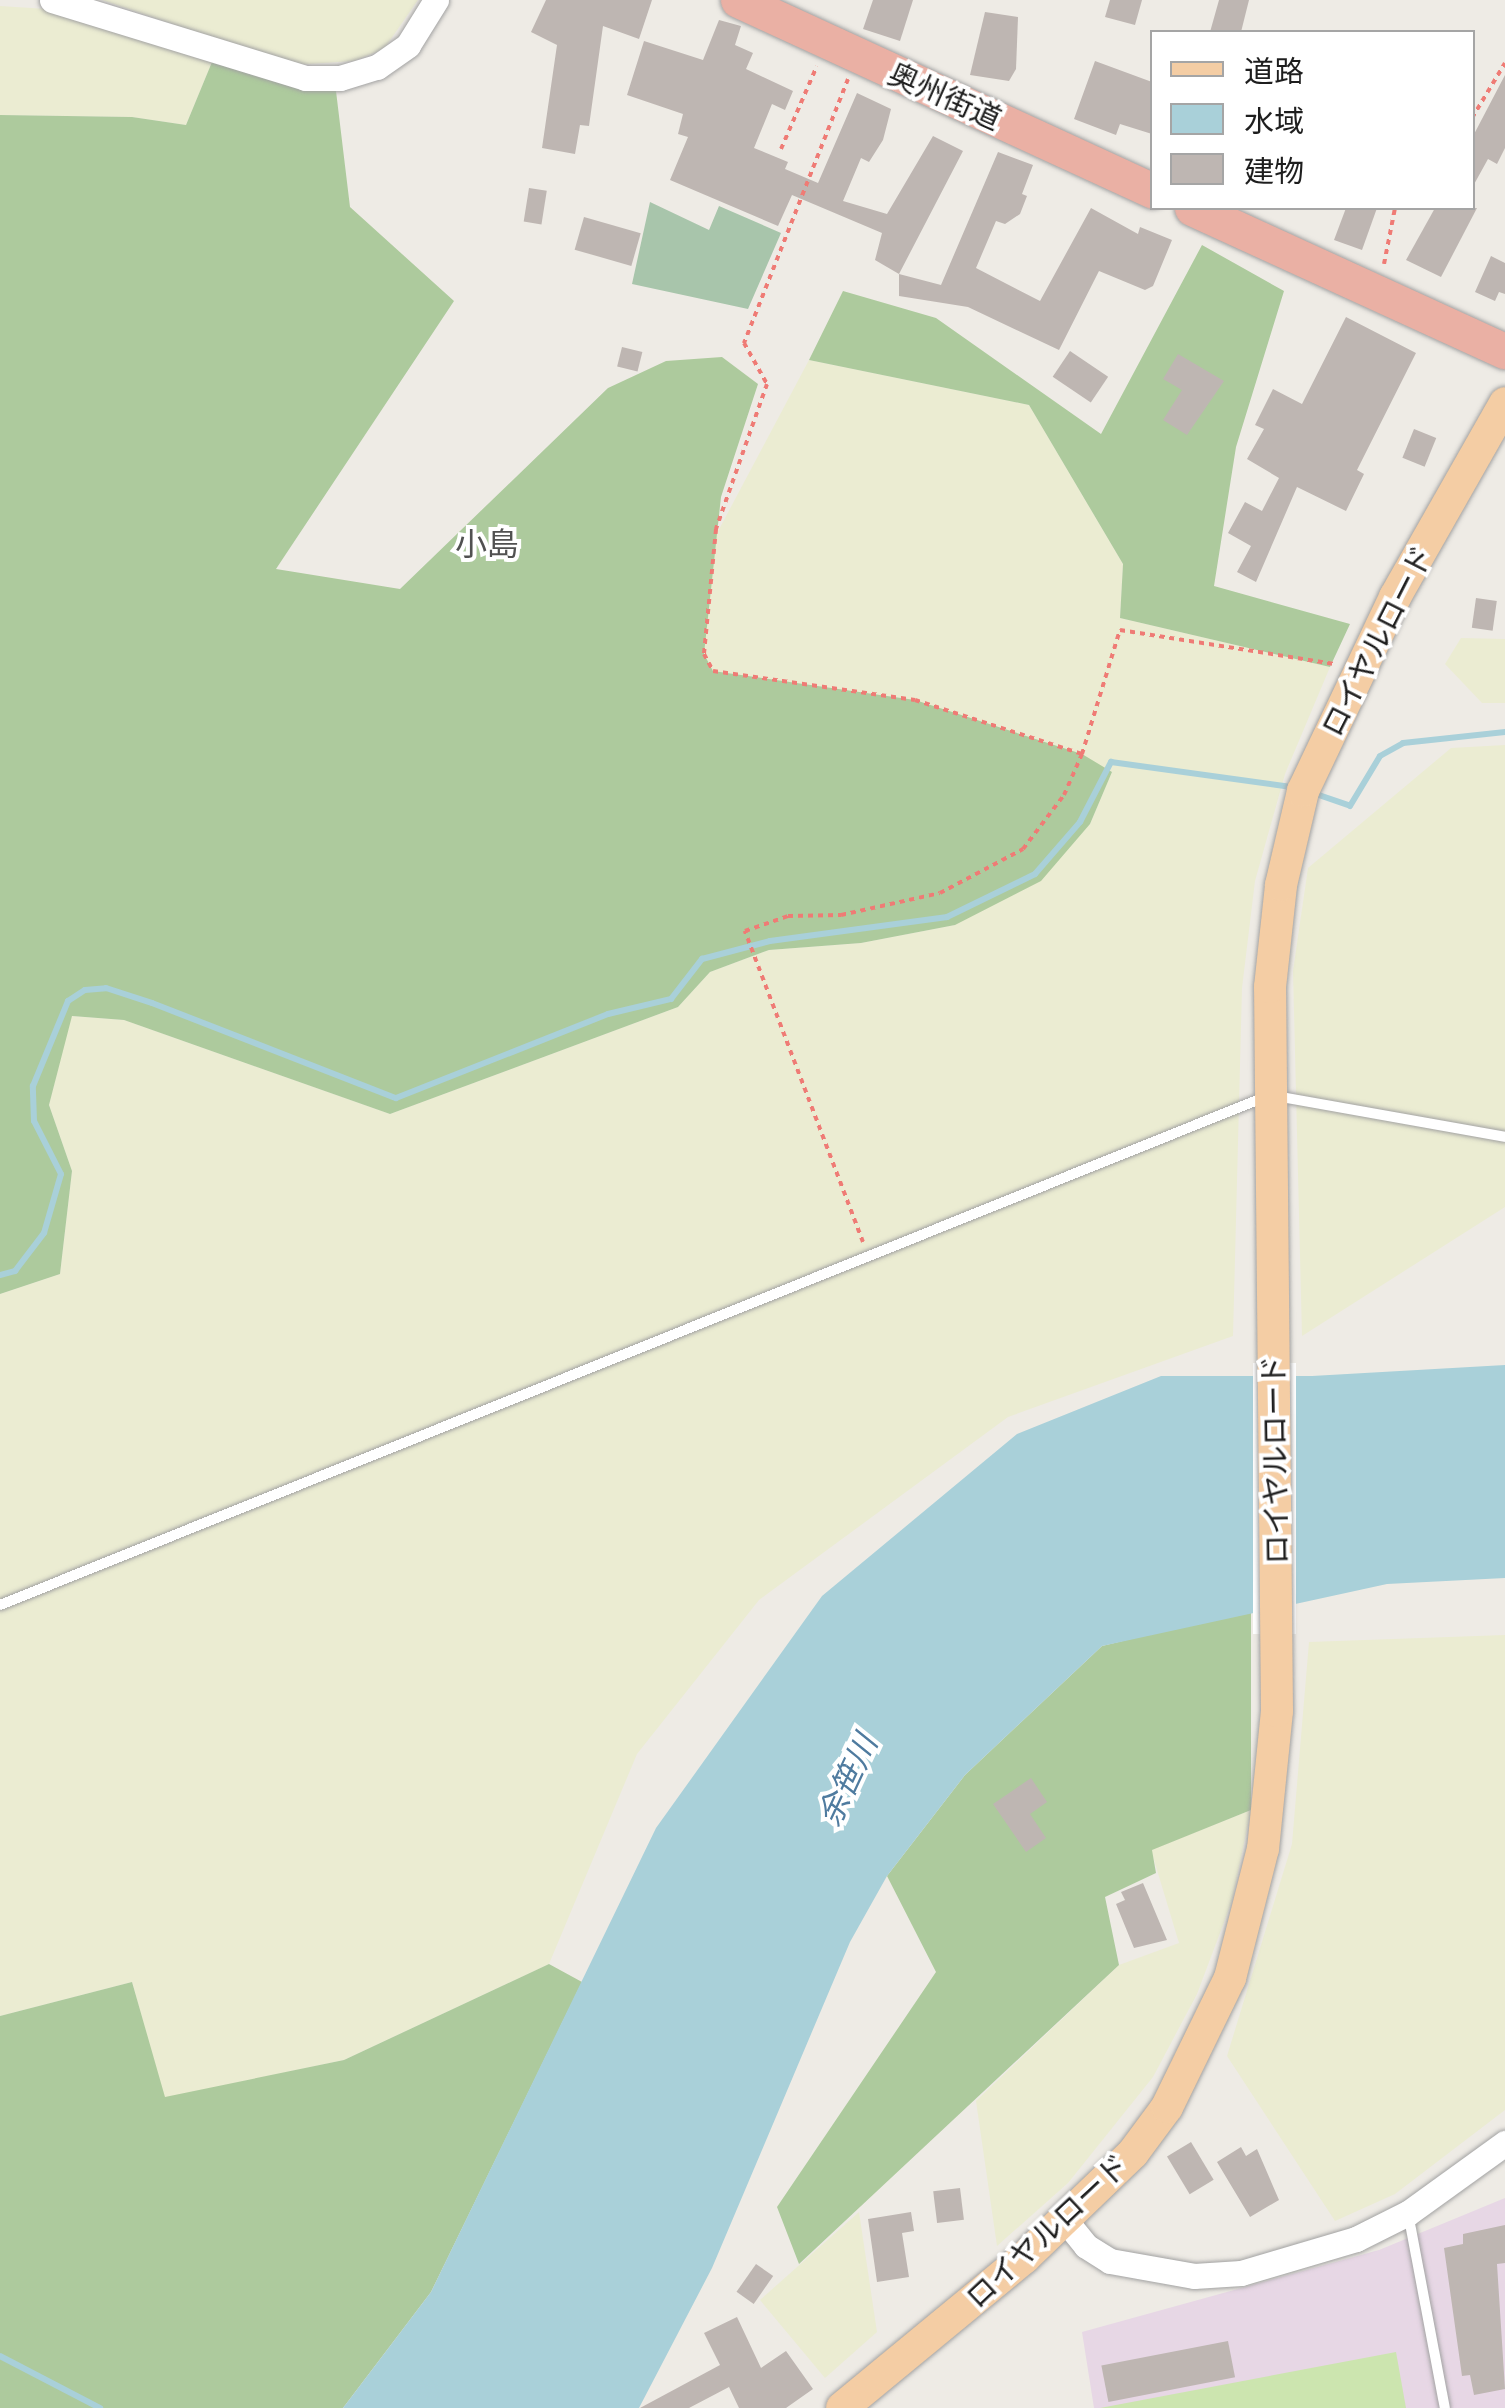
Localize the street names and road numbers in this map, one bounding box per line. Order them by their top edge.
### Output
street label: 奥州街道 [883,55,1007,137]
street label: ロイヤルロード [1313,539,1441,743]
street label: ロイヤルロード [1255,1355,1295,1565]
street label: ロイヤルロード [958,2146,1136,2316]

